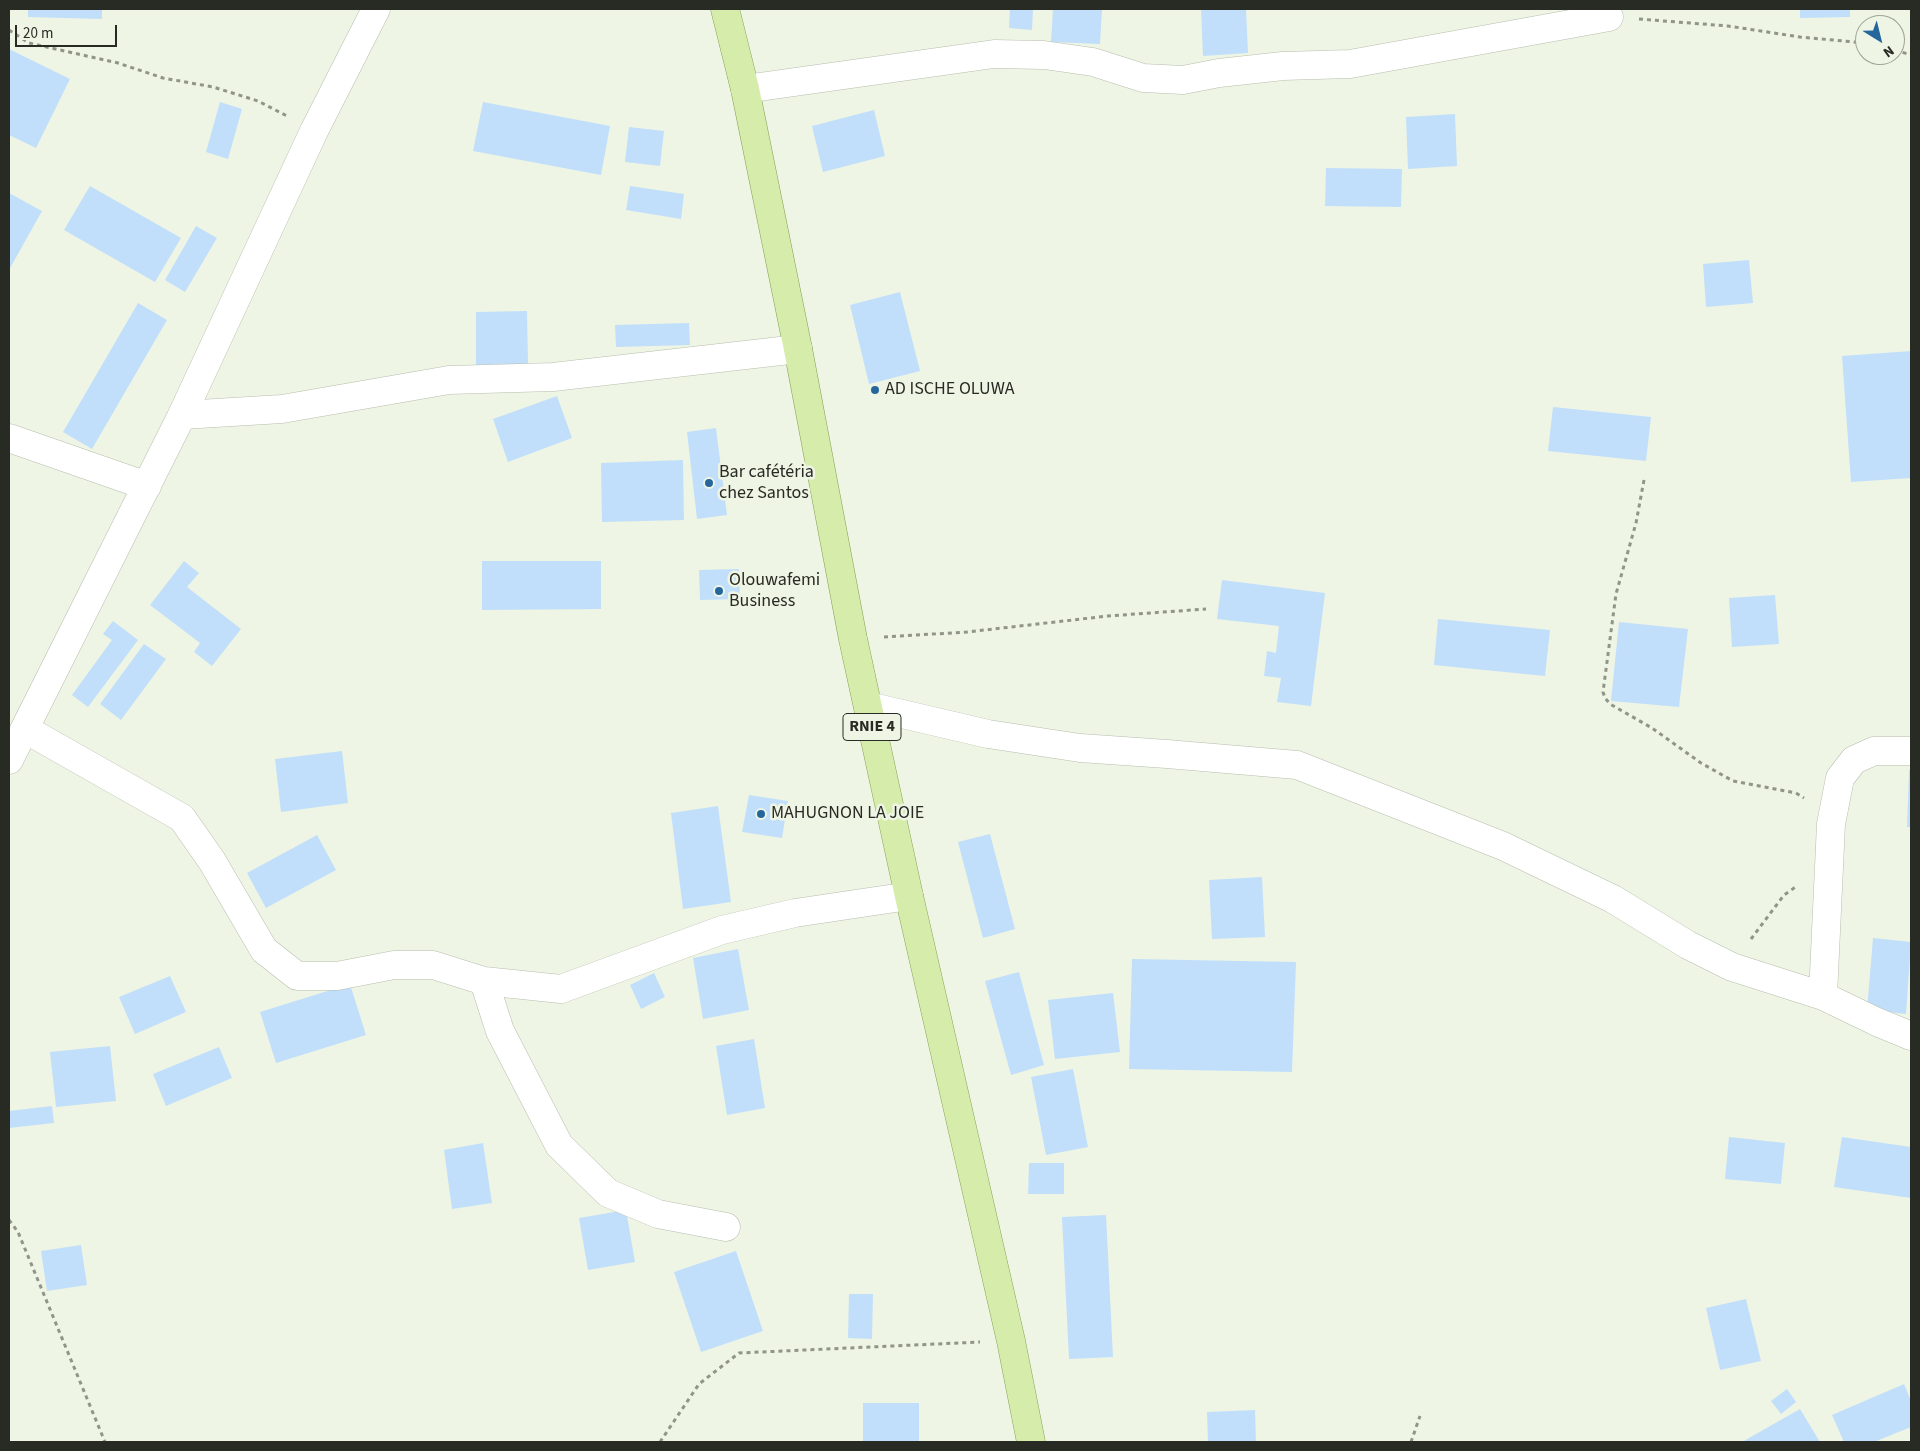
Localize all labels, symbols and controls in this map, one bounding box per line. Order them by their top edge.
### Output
scale bar [18,15,120,47]
north arrow [1855,15,1905,65]
text: 20 m [23,23,53,44]
text: N [1879,40,1898,62]
place label: AD ISCHE OLUWA [885,379,1015,401]
marker: AD ISCHE OLUWA [869,384,881,396]
place label: Bar cafétéria chez Santos [719,462,814,504]
marker: Bar cafétéria chez Santos [703,477,715,489]
place label: Olouwafemi Business [729,570,820,612]
marker: Olouwafemi Business [713,585,725,597]
road number: RNIE 4 [843,714,901,740]
place label: MAHUGNON LA JOIE [771,803,924,825]
marker: MAHUGNON LA JOIE [755,808,767,820]

